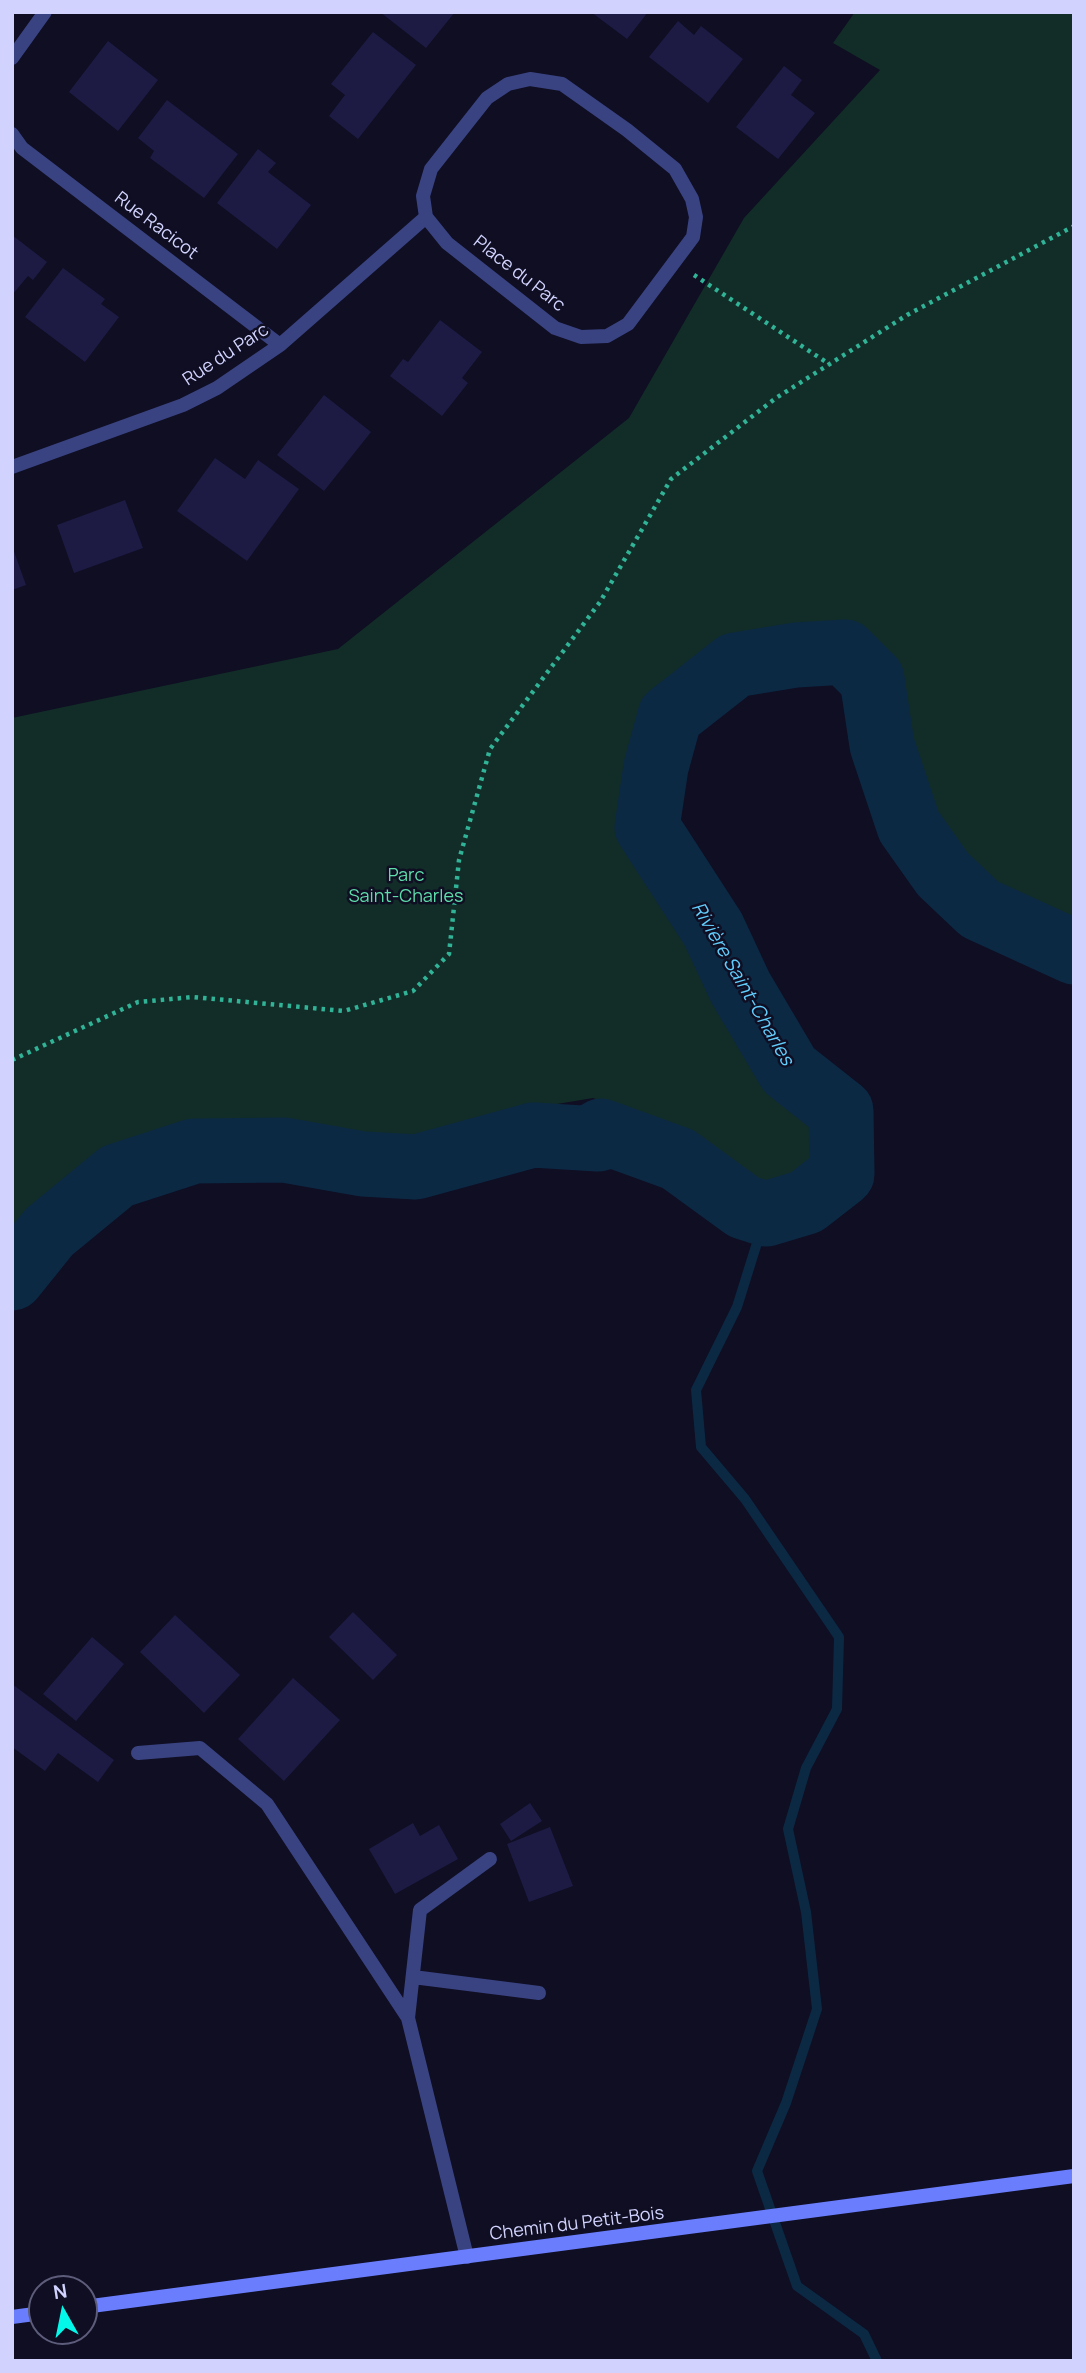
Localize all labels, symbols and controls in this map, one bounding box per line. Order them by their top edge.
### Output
street label: Rue Racicot [110,188,202,264]
street label: Place du Parc [469,231,569,317]
street label: Rue du Parc [179,319,273,391]
park label: Parc Saint-Charles [349,865,463,908]
water label: Rivière Saint-Charles [686,898,798,1070]
street label: Chemin du Petit-Bois [489,2203,665,2245]
north arrow [28,2275,98,2345]
text: N [51,2277,69,2305]

